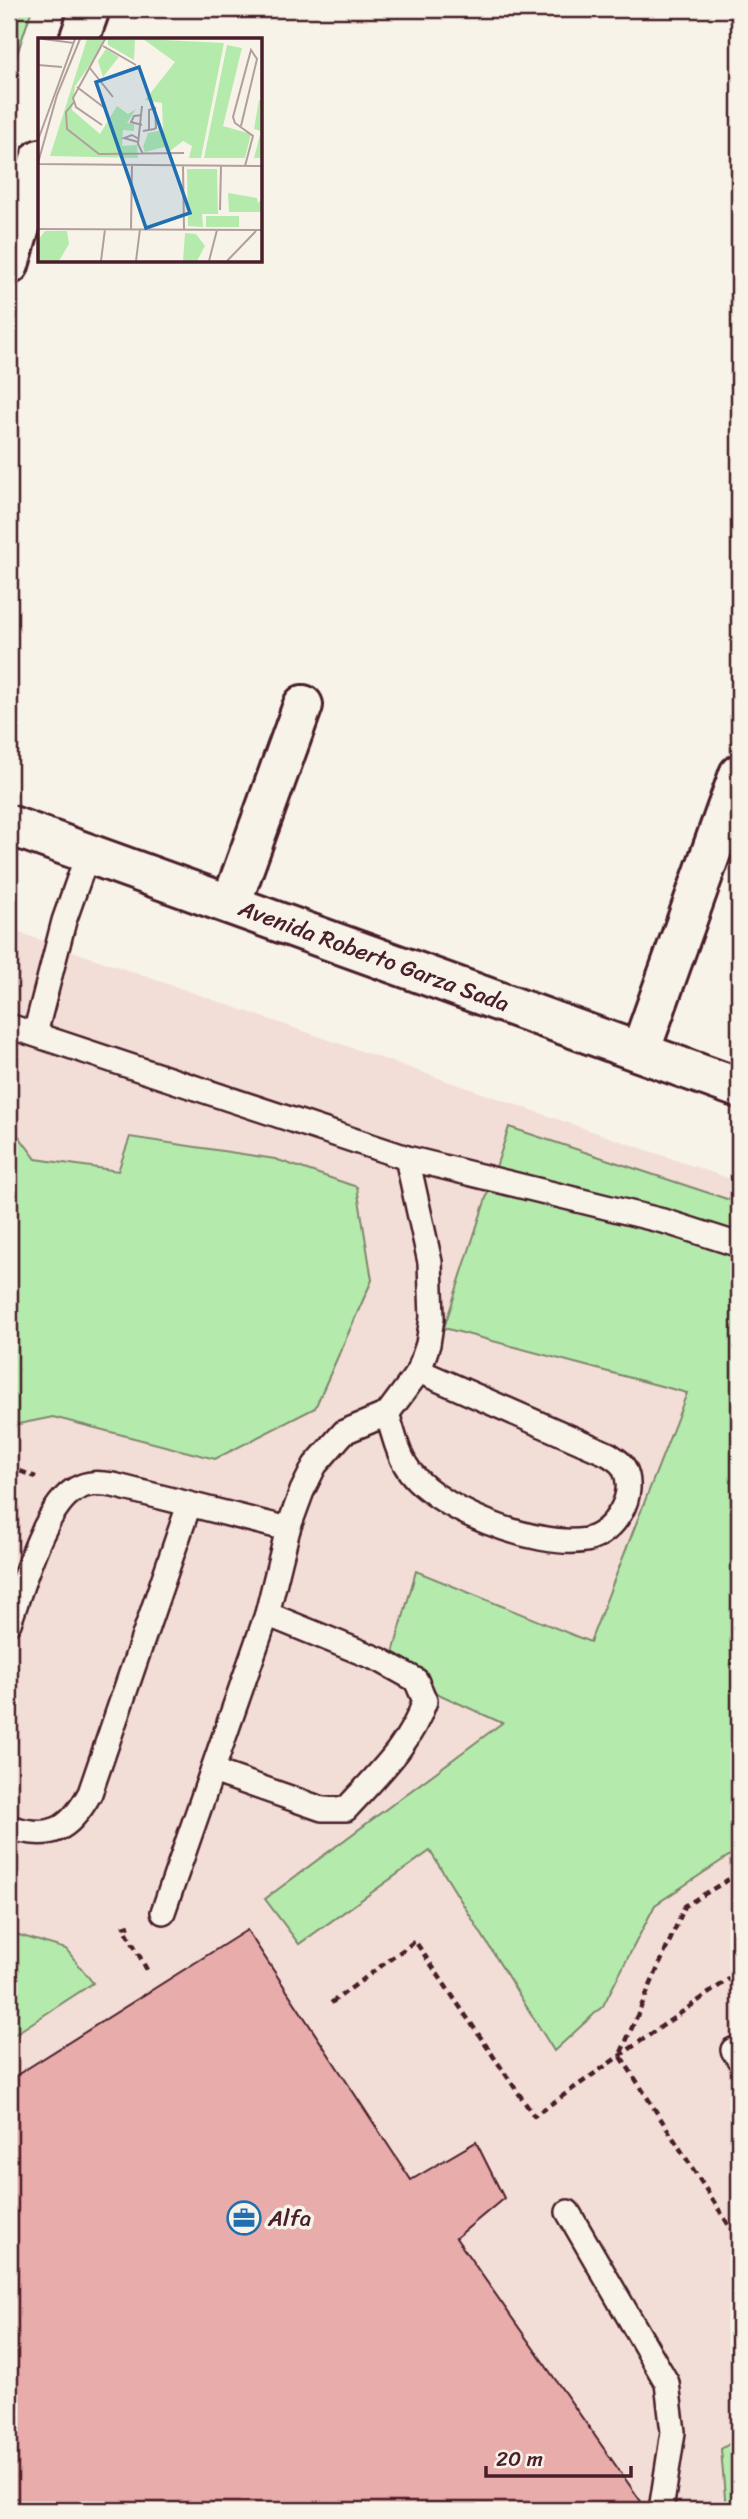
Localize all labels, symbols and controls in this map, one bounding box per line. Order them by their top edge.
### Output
inset map [38,38,262,262]
street label: Avenida Roberto Garza Sada [232,888,515,1024]
place label: Alfa [267,2198,311,2239]
office icon: Alfa [225,2199,263,2237]
scale bar [486,2435,631,2479]
text: 20 m [496,2440,543,2478]

